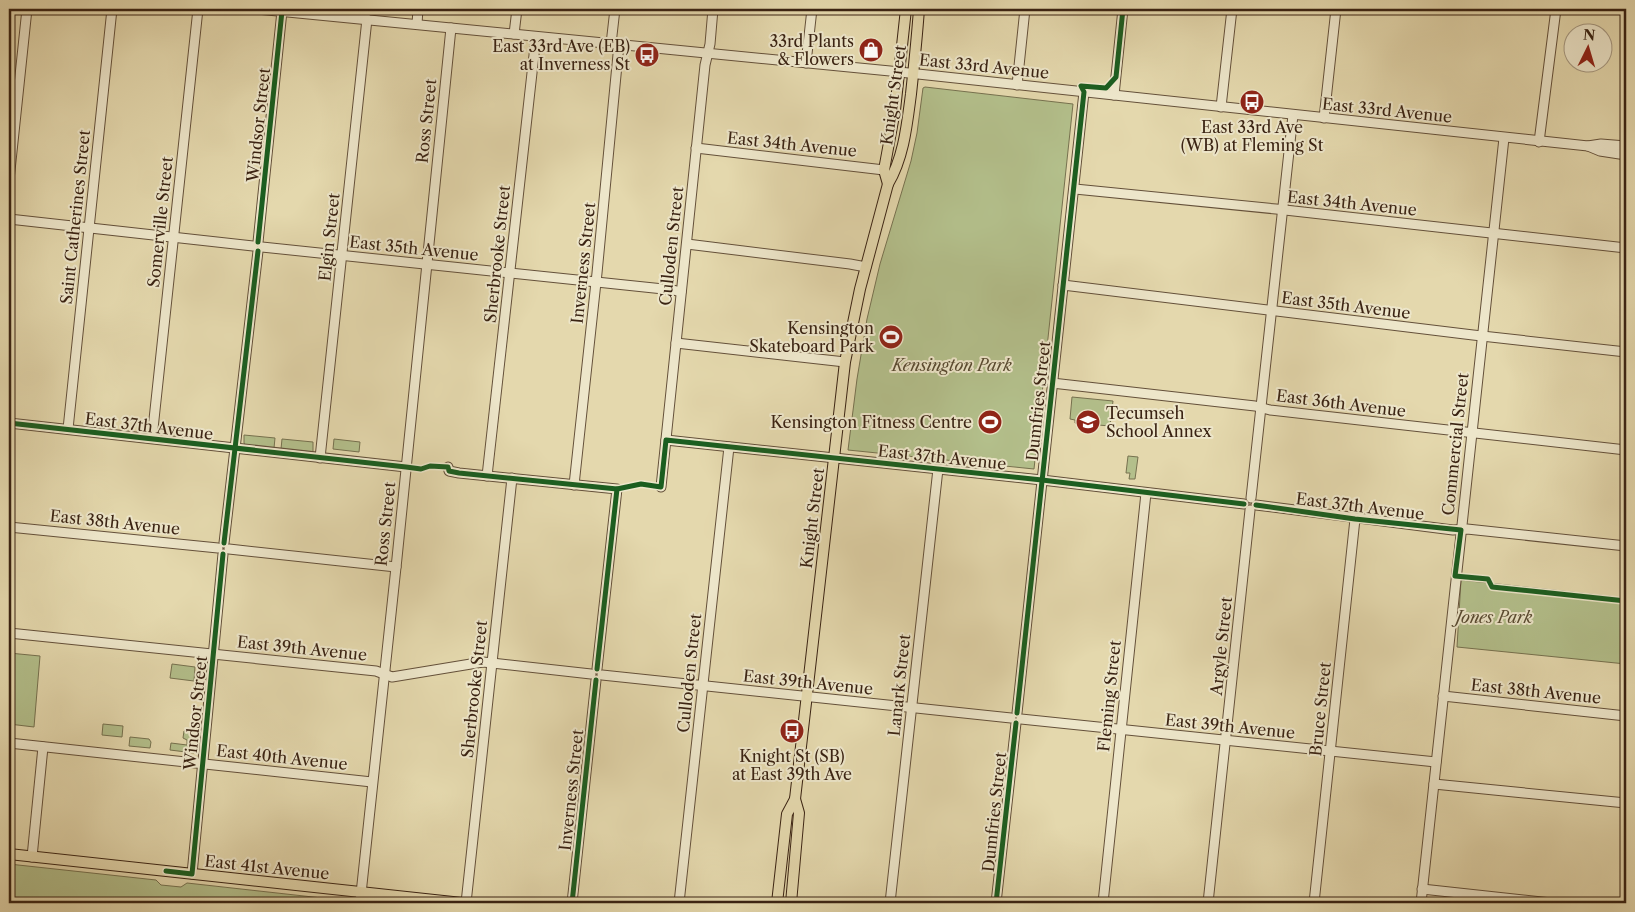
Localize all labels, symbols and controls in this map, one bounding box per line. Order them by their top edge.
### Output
north arrow [1562,22,1612,72]
text: N [1582,26,1596,45]
place label: 33rd Plants & Flowers [769,31,854,69]
place label: East 33rd Ave (EB) at Inverness St [492,36,630,74]
shop icon: 33rd Plants & Flowers [858,37,884,63]
bus stop icon: East 33rd Ave (EB) at Inverness St [634,42,660,68]
street label: Knight Street [876,43,910,146]
street label: East 33rd Avenue [918,49,1050,83]
street label: Windsor Street [242,66,274,184]
street label: Ross Street [412,77,440,164]
bus stop icon: East 33rd Ave (WB) at Fleming St [1239,89,1265,115]
street label: East 33rd Avenue [1321,93,1453,127]
place label: East 33rd Ave (WB) at Fleming St [1181,117,1324,155]
street label: East 34th Avenue [726,127,858,161]
street label: Saint Catherines Street [56,128,94,305]
street label: Somerville Street [143,155,177,288]
street label: Sherbrooke Street [480,184,514,324]
street label: Culloden Street [655,185,687,307]
street label: East 34th Avenue [1286,186,1418,220]
street label: Elgin Street [314,192,344,282]
street label: Inverness Street [567,201,599,325]
street label: East 35th Avenue [348,231,480,265]
street label: East 35th Avenue [1280,287,1412,323]
place label: Kensington Skateboard Park [749,318,875,356]
sports icon: Kensington Skateboard Park [878,324,904,350]
street label: Dumfries Street [1022,340,1054,462]
park label: Kensington Park [890,355,1013,375]
street label: Commercial Street [1438,371,1472,516]
street label: East 36th Avenue [1275,385,1407,421]
place label: Tecumseh School Annex [1106,403,1212,441]
street label: East 37th Avenue [84,408,214,444]
sports icon: Kensington Fitness Centre [977,409,1003,435]
school or university icon: Tecumseh School Annex [1075,409,1101,435]
place label: Kensington Fitness Centre [770,412,972,432]
street label: East 37th Avenue [877,440,1007,474]
street label: Knight Street [796,466,828,569]
street label: Ross Street [371,480,399,567]
street label: East 37th Avenue [1295,488,1425,524]
street label: East 38th Avenue [49,505,181,539]
street label: Argyle Street [1206,595,1236,697]
park label: Jones Park [1451,607,1533,627]
street label: Culloden Street [673,612,705,734]
street label: Sherbrooke Street [457,619,491,759]
street label: East 39th Avenue [236,631,368,665]
street label: Lanark Street [884,633,914,737]
street label: Fleming Street [1093,639,1125,753]
street label: Windsor Street [179,654,211,772]
street label: Bruce Street [1305,661,1335,757]
street label: East 39th Avenue [742,665,874,699]
street label: East 38th Avenue [1470,674,1602,708]
street label: East 39th Avenue [1164,709,1296,743]
bus stop icon: Knight St (SB) at East 39th Ave [779,718,805,744]
street label: Inverness Street [555,728,587,852]
street label: East 40th Avenue [215,740,349,774]
place label: Knight St (SB) at East 39th Ave [732,746,852,784]
street label: Dumfries Street [978,751,1010,873]
street label: East 41st Avenue [204,851,330,883]

